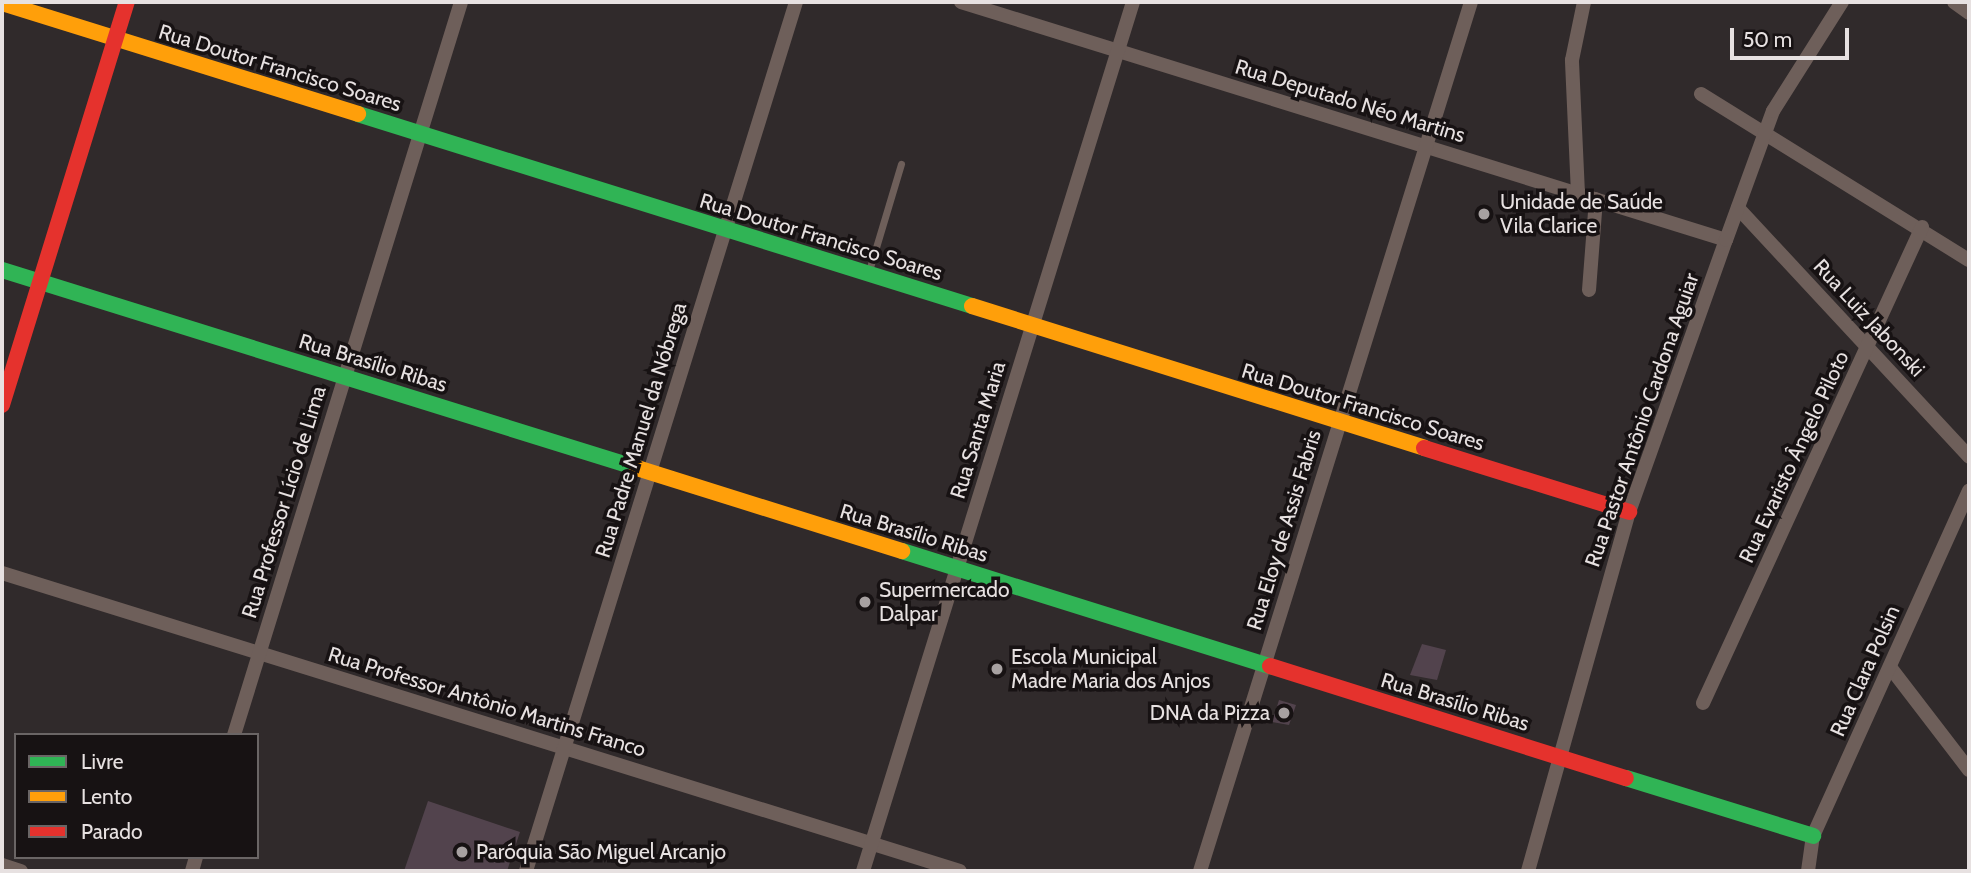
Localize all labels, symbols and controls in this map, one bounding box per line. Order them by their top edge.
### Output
scale bar [1733,14,1852,58]
street label: Rua Doutor Francisco Soares [156,19,404,117]
text: 50 m [1743,27,1792,52]
street label: Rua Deputado Néo Martins [1232,54,1468,148]
street label: Rua Doutor Francisco Soares [697,188,945,286]
place label: Unidade de Saúde Vila Clarice [1500,189,1663,239]
marker: Unidade de Saúde Vila Clarice [1474,204,1494,224]
street label: Rua Luiz Jabonski [1808,254,1930,382]
street label: Rua Pastor Antônio Cardona Aguiar [1580,270,1704,570]
street label: Rua Padre Manuel da Nóbrega [590,299,692,561]
street label: Rua Brasílio Ribas [296,329,450,397]
street label: Rua Evaristo Ângelo Piloto [1734,347,1854,567]
street label: Rua Santa Maria [945,358,1011,502]
street label: Rua Doutor Francisco Soares [1239,358,1487,456]
street label: Rua Professor Lício de Lima [237,383,331,621]
street label: Rua Eloy de Assis Fabris [1242,427,1326,633]
street label: Rua Brasílio Ribas [837,499,991,567]
place label: Supermercado Dalpar [879,577,1010,627]
marker: Supermercado Dalpar [857,594,873,610]
street label: Rua Clara Polsin [1825,602,1905,740]
street label: Rua Professor Antônio Martins Franco [325,642,649,762]
place label: Escola Municipal Madre Maria dos Anjos [1011,644,1210,694]
marker: Escola Municipal Madre Maria dos Anjos [989,661,1005,677]
street label: Rua Brasílio Ribas [1378,668,1532,736]
place label: DNA da Pizza [1150,700,1270,726]
marker: DNA da Pizza [1276,705,1292,721]
legend [14,733,259,859]
text: Livre [81,749,123,774]
text: Lento [81,784,132,809]
text: Parado [81,819,143,844]
place label: Paróquia São Miguel Arcanjo [476,839,726,865]
marker: Paróquia São Miguel Arcanjo [454,844,470,860]

